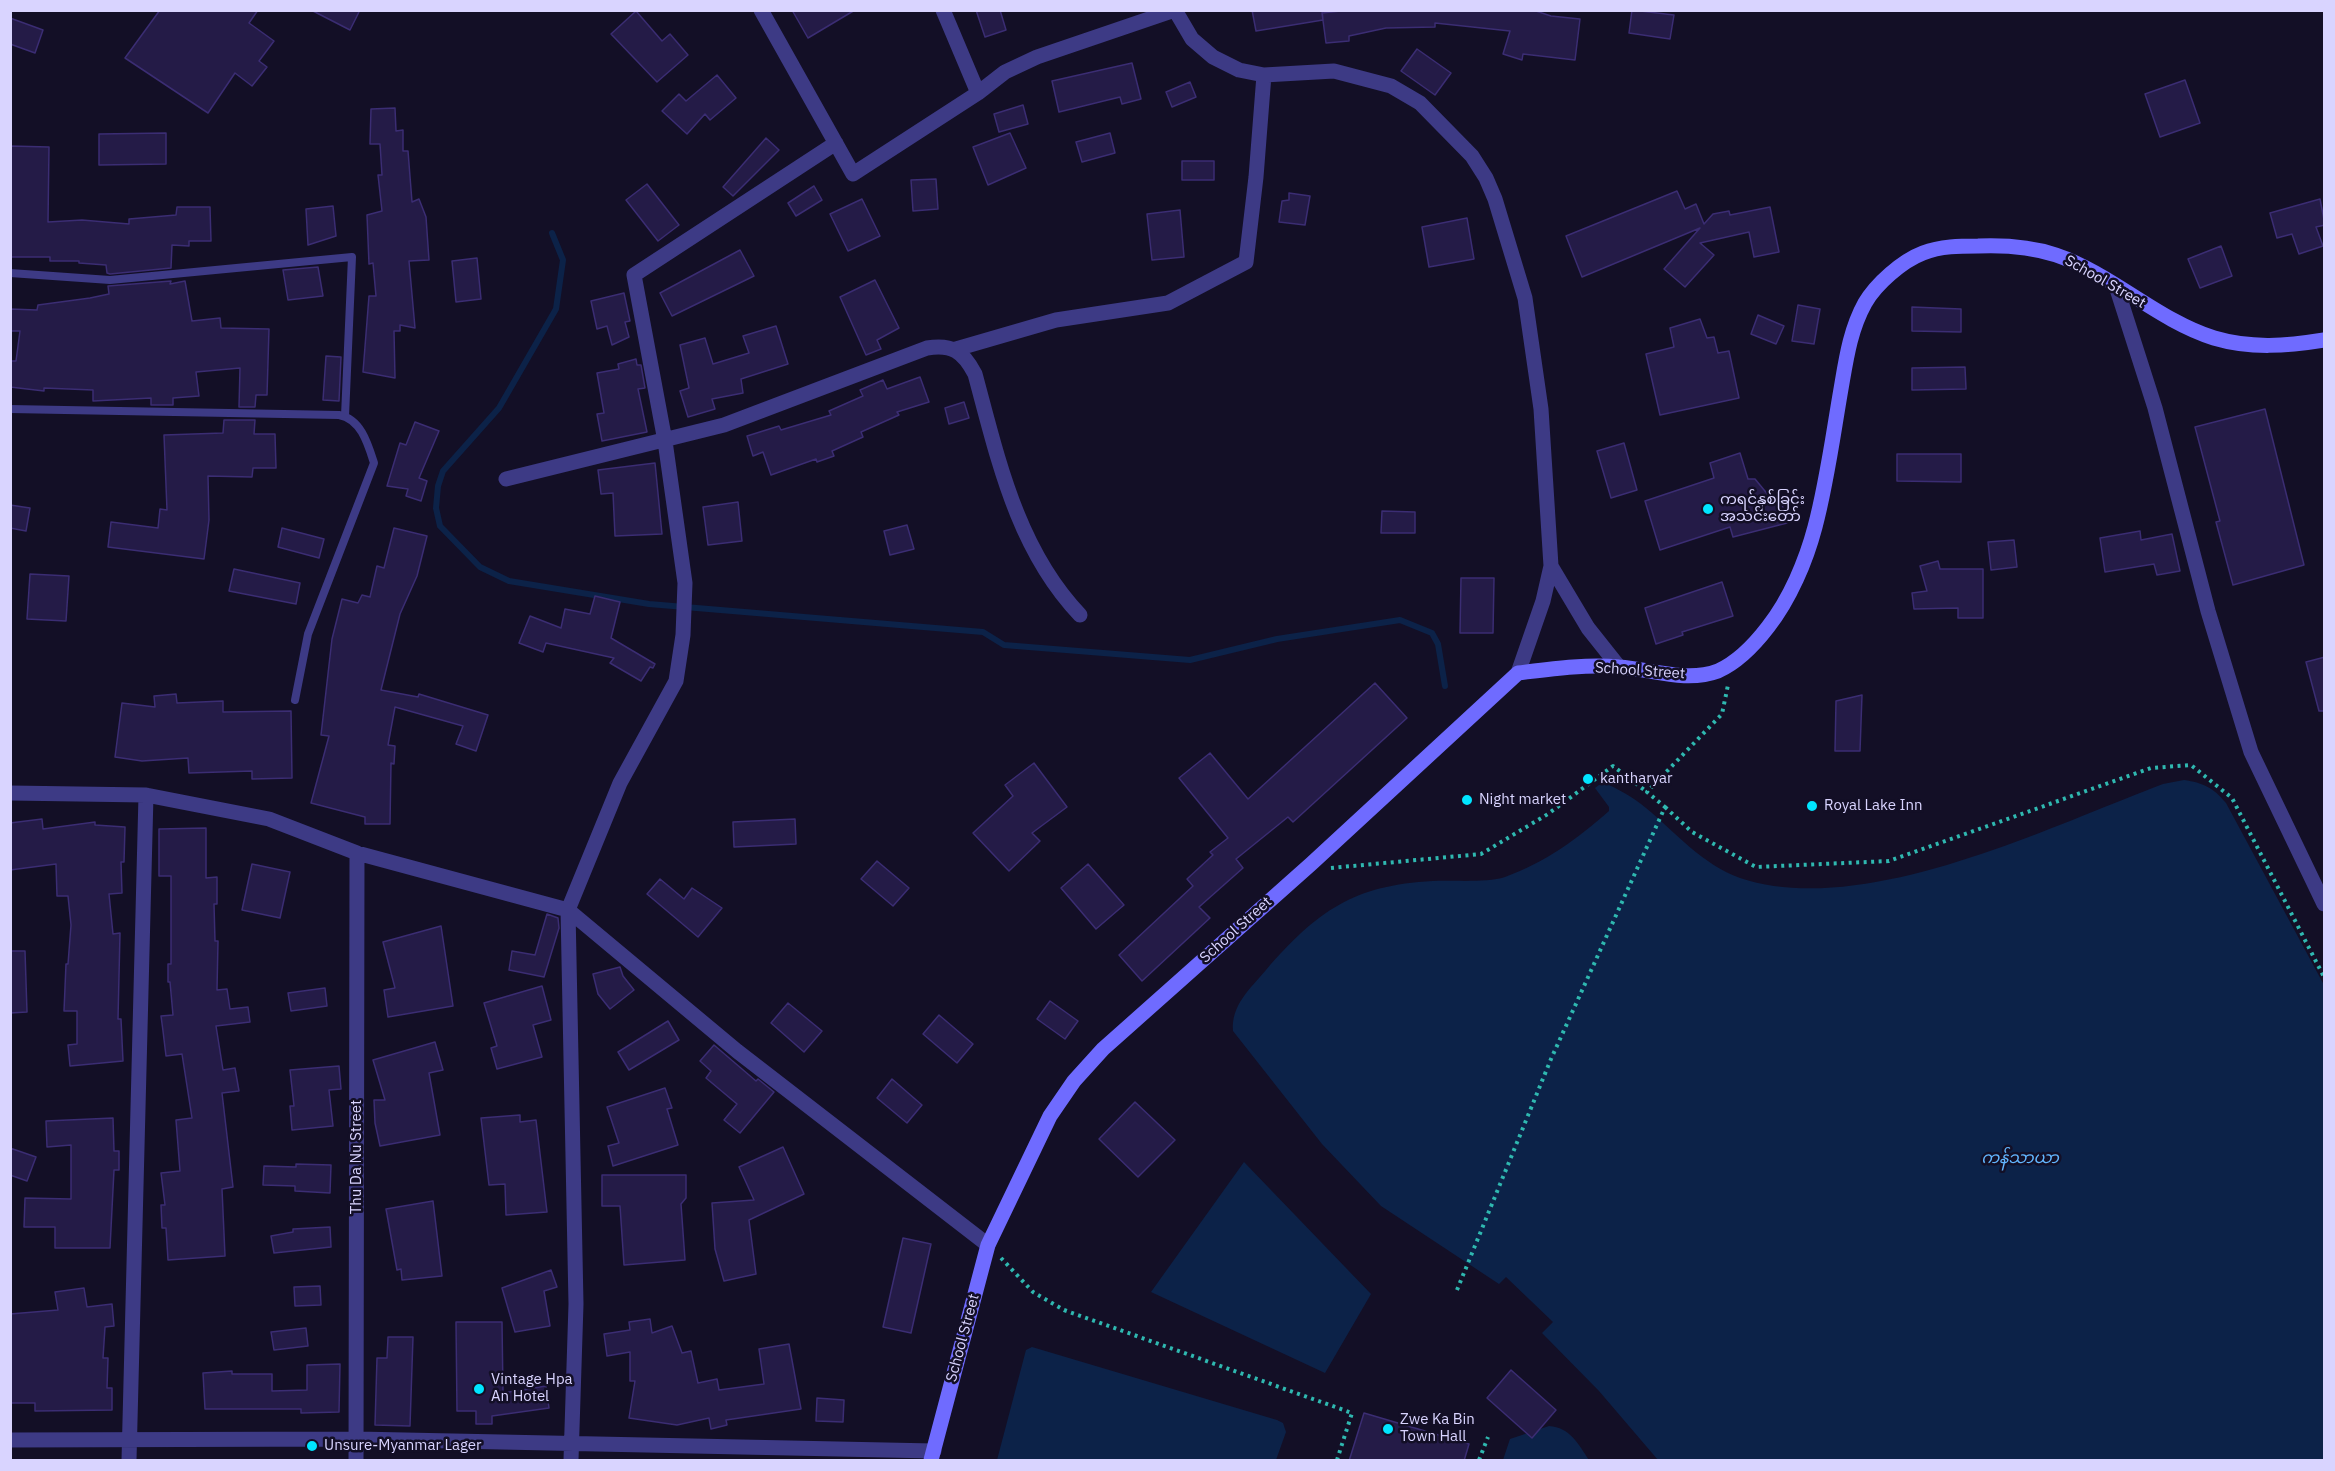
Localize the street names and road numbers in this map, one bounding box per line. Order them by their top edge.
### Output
street label: School Street [2061,252,2149,312]
street label: School Street [1594,659,1686,683]
street label: School Street [1196,893,1276,967]
street label: Thu Da Nu Street [348,1100,366,1214]
street label: School Street [943,1292,983,1384]

